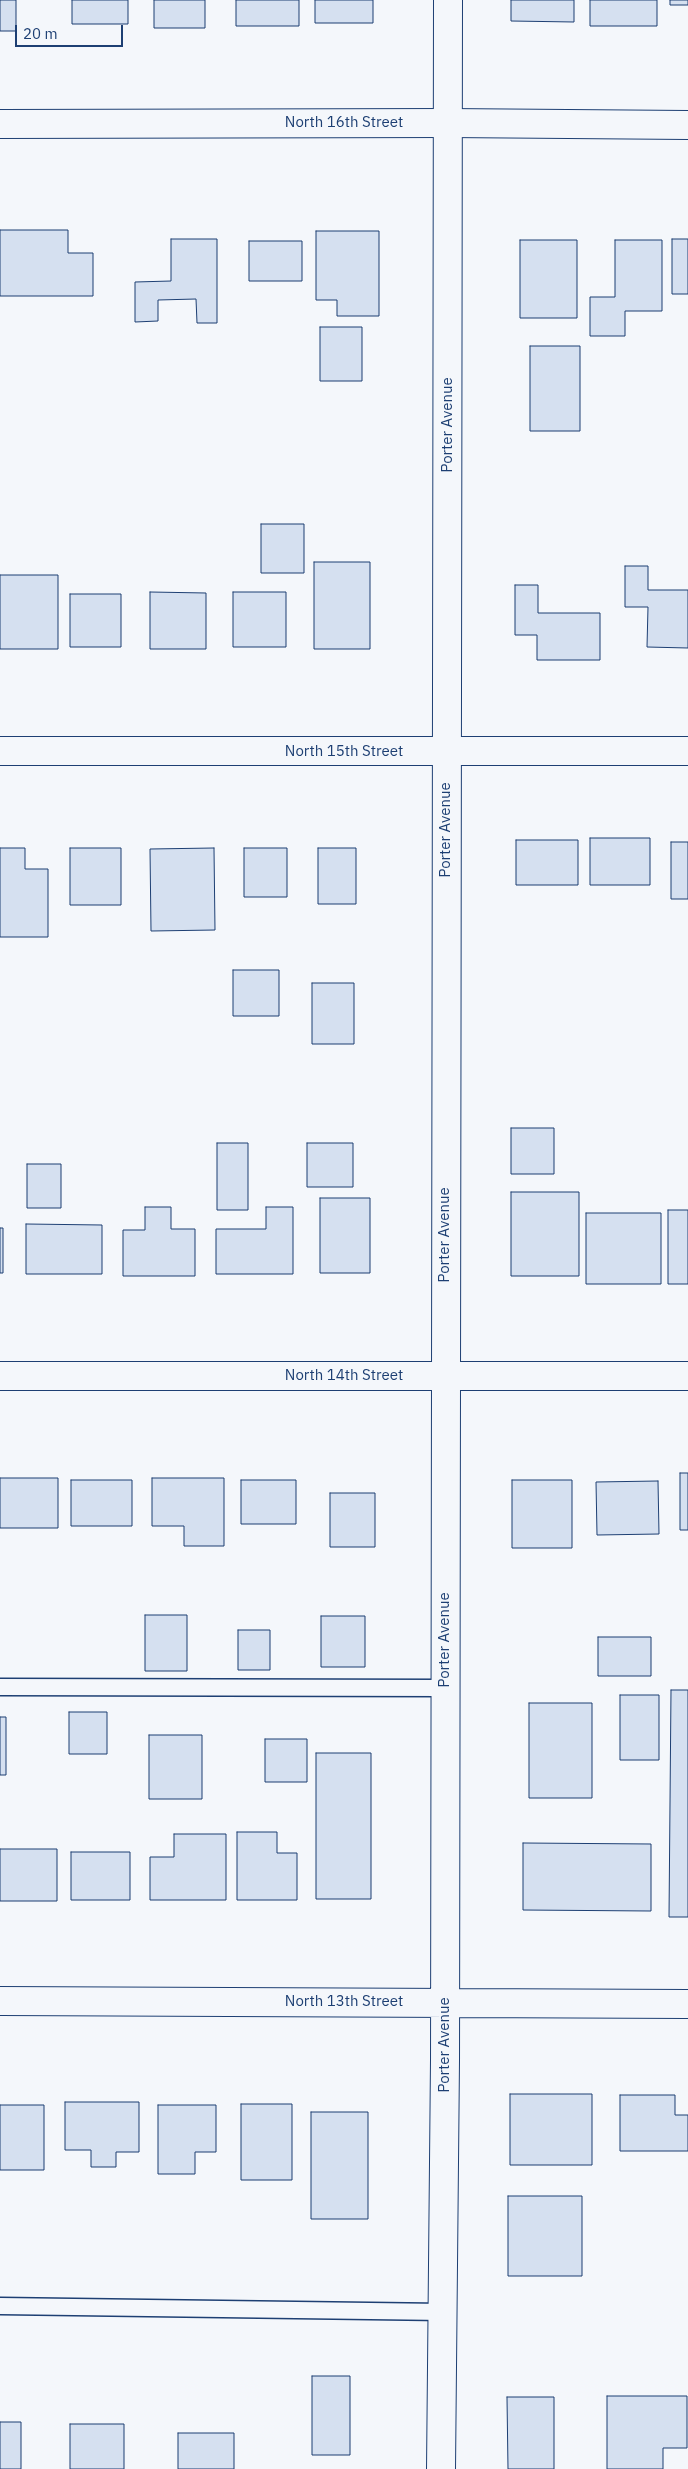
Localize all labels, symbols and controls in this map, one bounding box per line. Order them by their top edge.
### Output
scale bar [18,15,125,47]
text: 20 m [23,24,58,43]
street label: North 16th Street [285,114,403,132]
street label: Porter Avenue [439,377,457,473]
street label: North 15th Street [285,743,403,761]
street label: Porter Avenue [437,782,455,878]
street label: Porter Avenue [436,1187,454,1283]
street label: North 14th Street [285,1367,403,1385]
street label: Porter Avenue [436,1592,454,1688]
street label: North 13th Street [285,1993,403,2011]
street label: Porter Avenue [436,1997,454,2093]

